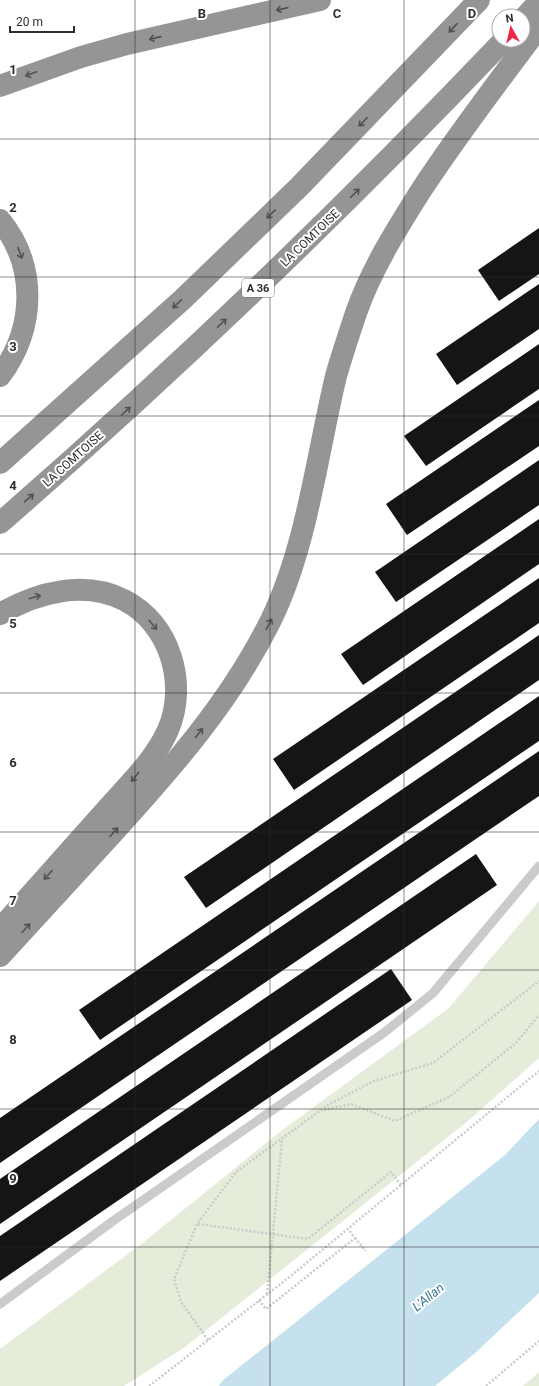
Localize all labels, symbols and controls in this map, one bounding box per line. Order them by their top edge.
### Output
text: B [198,6,206,21]
one-way arrow [276,6,289,13]
text: C [333,6,342,21]
text: D [468,6,476,21]
scale bar [10,8,74,34]
north arrow [491,8,531,48]
text: N [505,12,515,26]
text: 20 m [16,15,43,29]
one-way arrow [448,23,457,34]
one-way arrow [149,34,162,42]
text: 1 [9,62,17,77]
one-way arrow [25,71,37,79]
one-way arrow [358,117,368,127]
one-way arrow [350,188,360,198]
text: 2 [9,200,17,215]
street label: LA COMTOISE [278,206,342,270]
one-way arrow [266,209,276,219]
one-way arrow [16,247,24,259]
road number: A 36 [242,279,274,297]
one-way arrow [172,299,182,309]
one-way arrow [217,318,227,328]
text: 3 [9,339,17,354]
one-way arrow [121,406,131,415]
street label: LA COMTOISE [40,428,106,490]
text: 4 [9,478,17,493]
one-way arrow [24,493,35,502]
one-way arrow [29,593,42,600]
text: 5 [9,616,17,631]
one-way arrow [265,618,273,630]
one-way arrow [148,619,157,630]
one-way arrow [195,728,203,739]
text: 6 [9,755,17,770]
one-way arrow [130,772,139,783]
one-way arrow [109,827,119,837]
one-way arrow [44,869,53,880]
text: 7 [9,893,17,908]
one-way arrow [22,923,31,933]
text: 8 [9,1032,17,1047]
text: 9 [9,1171,17,1186]
water label: L'Allan [409,1280,447,1314]

